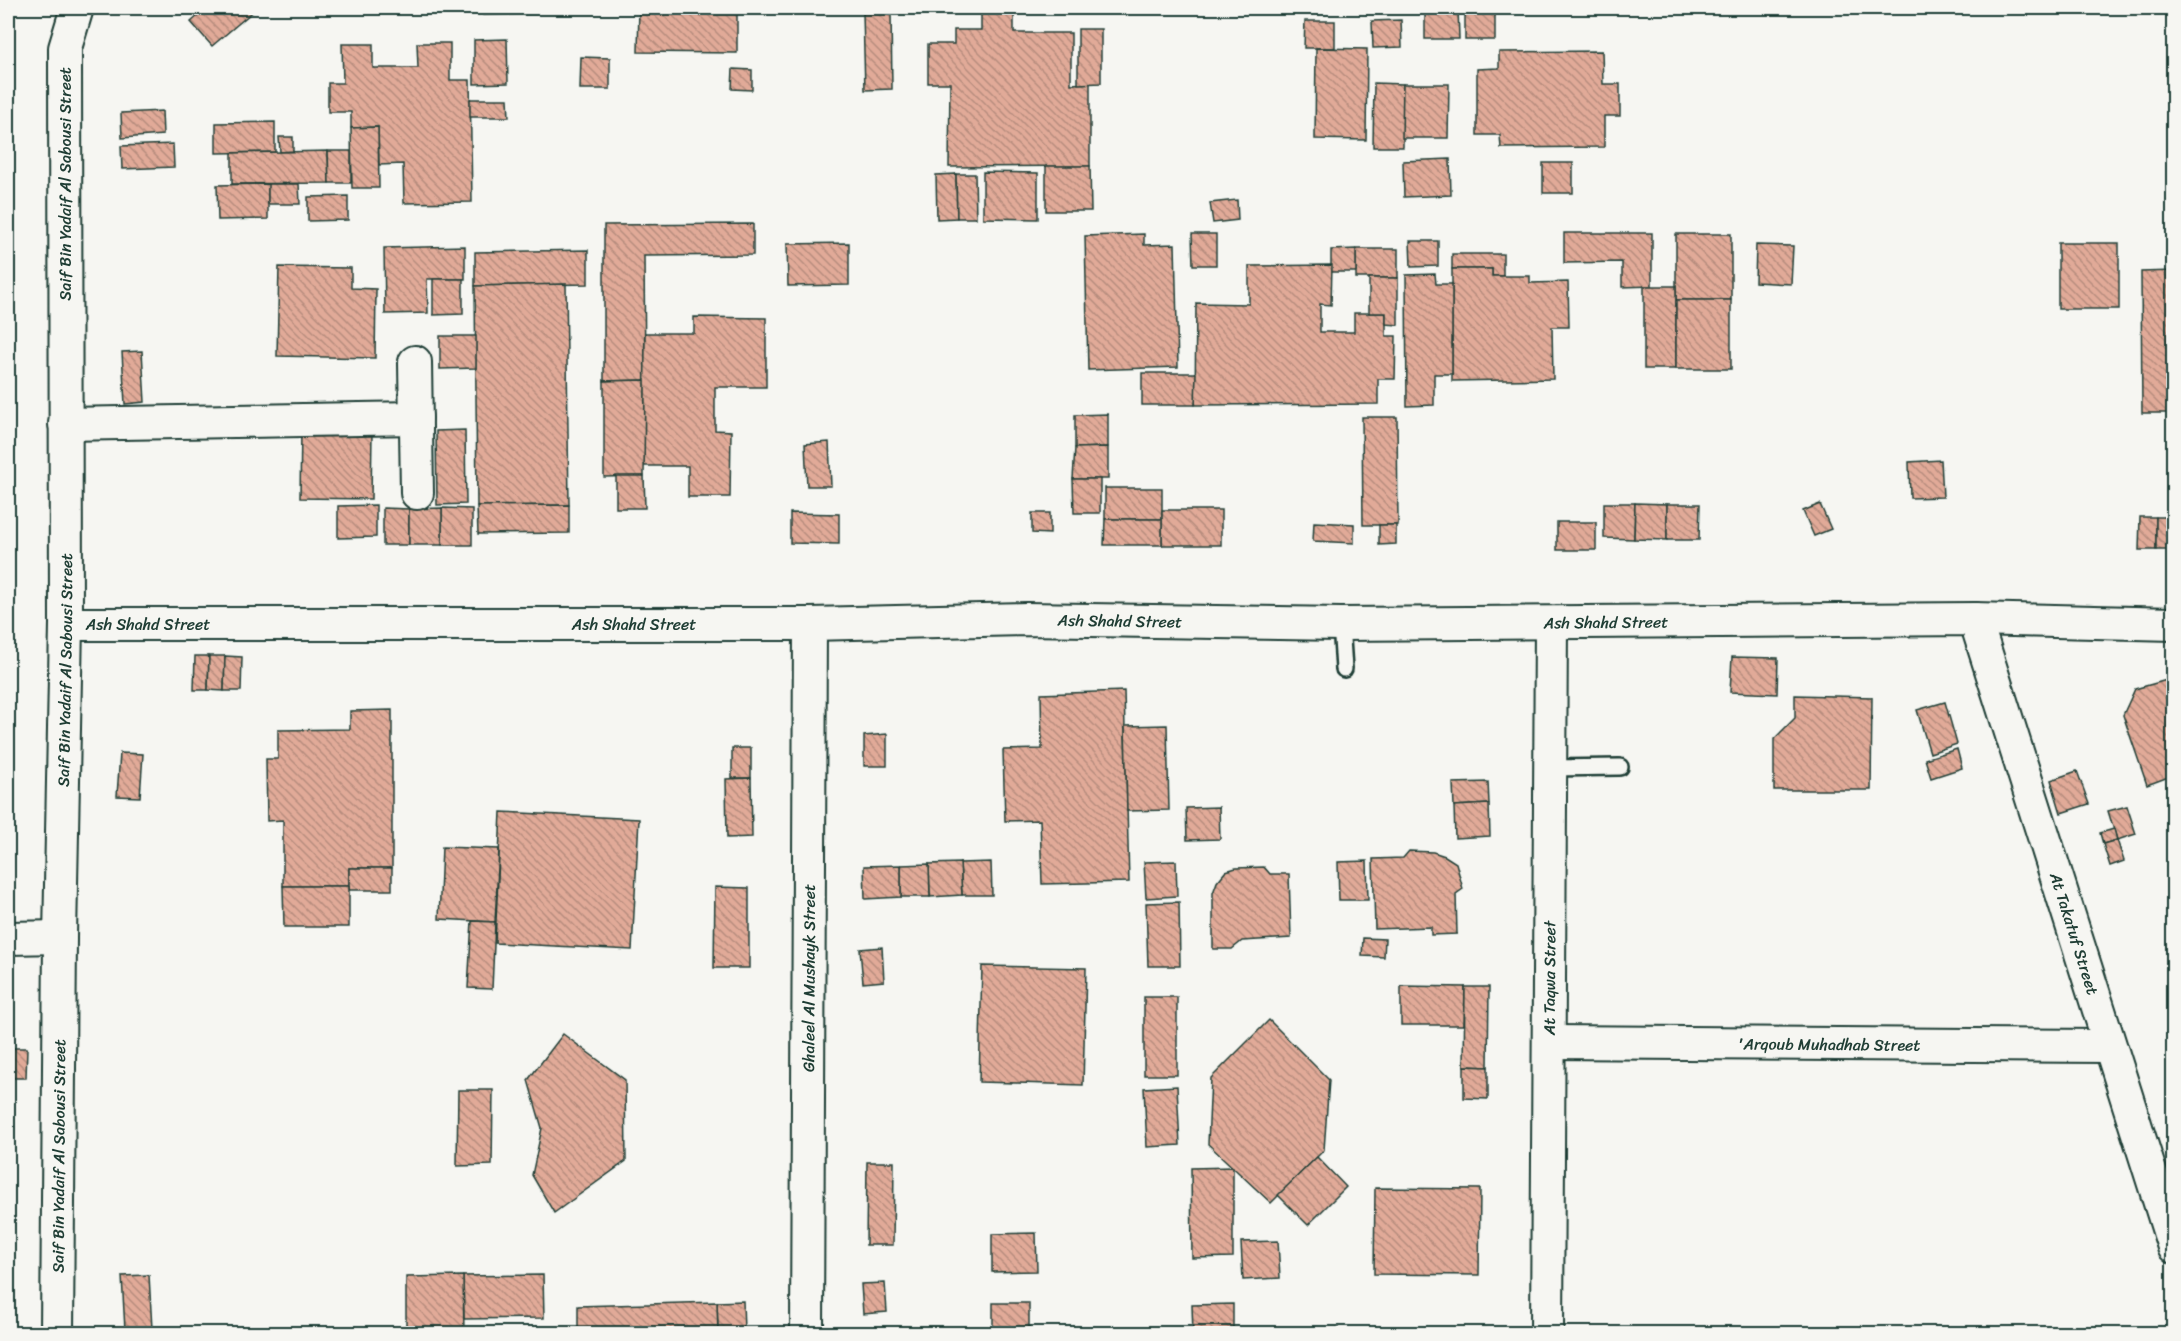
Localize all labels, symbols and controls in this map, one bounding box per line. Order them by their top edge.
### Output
street label: Saif Bin Yadaif Al Sabousi Street [51,67,80,301]
street label: Saif Bin Yadaif Al Sabousi Street [49,553,81,787]
street label: Ash Shahd Street [1056,605,1182,636]
street label: Ash Shahd Street [1543,607,1668,637]
street label: Ash Shahd Street [85,610,210,639]
street label: Ash Shahd Street [571,610,696,639]
street label: At Takatuf Street [2041,868,2107,999]
street label: Ghaleel Al Mushayk Street [794,884,824,1072]
street label: At Taqwa Street [1535,920,1564,1036]
street label: 'Arqoub Muhadhab Street [1737,1029,1920,1060]
street label: Saif Bin Yadaif Al Sabousi Street [43,1039,74,1273]

